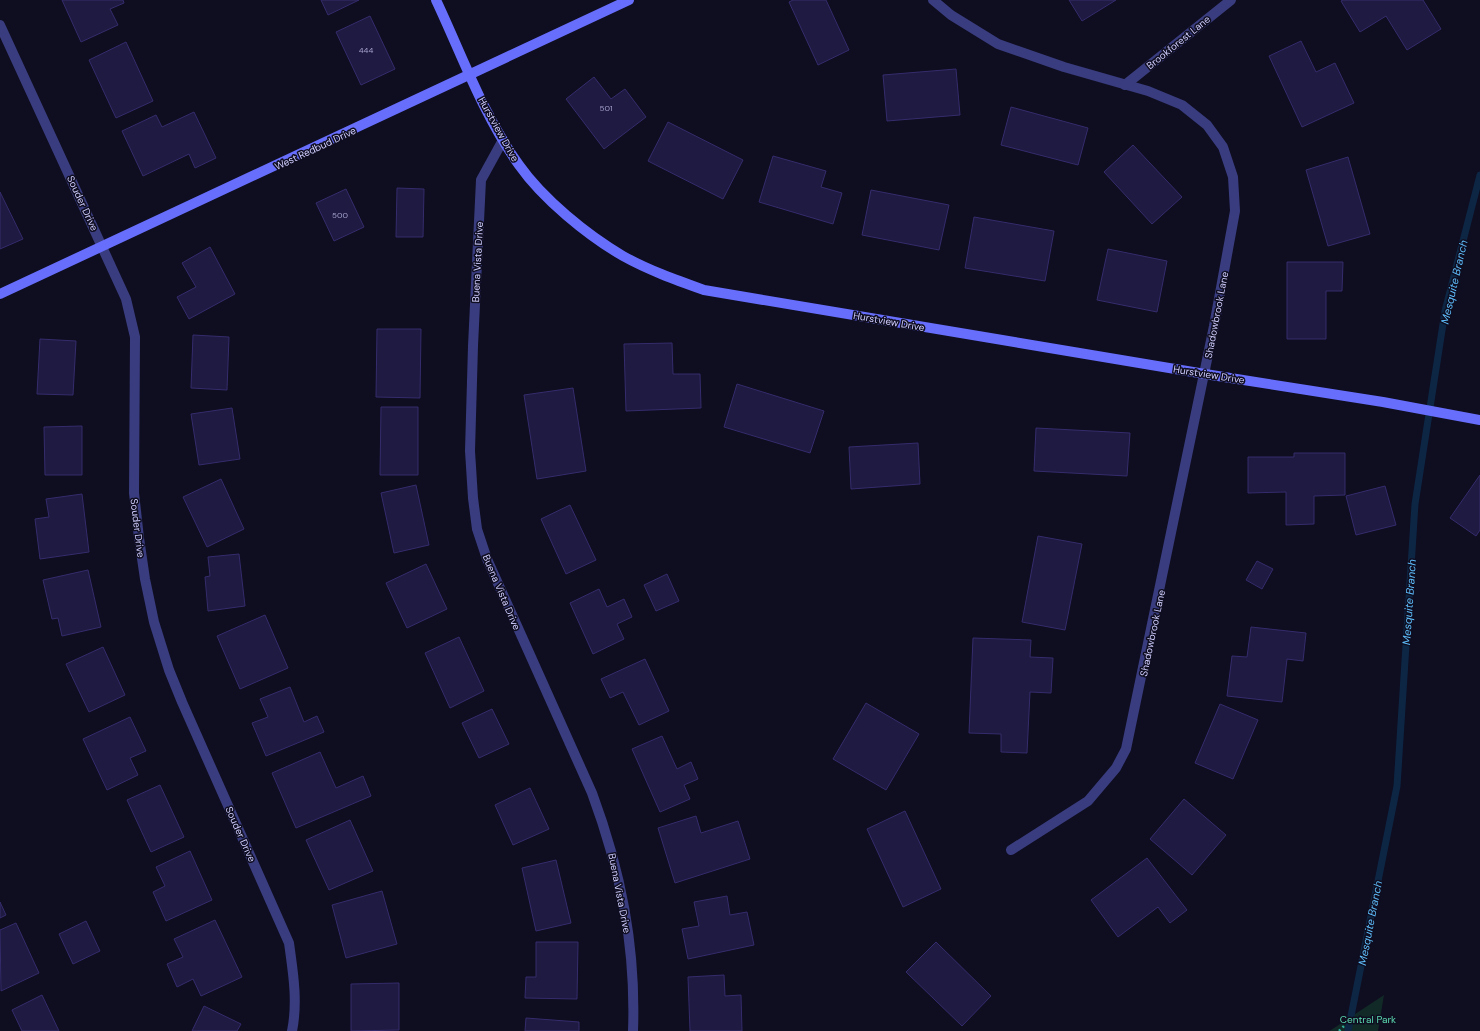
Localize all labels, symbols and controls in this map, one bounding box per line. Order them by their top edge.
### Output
street label: Brookforest Lane [1144,13,1213,72]
house number: 444 [359,45,373,55]
street label: Hurstview Drive [475,95,522,164]
house number: 501 [600,103,612,113]
street label: West Redbud Drive [272,124,358,173]
street label: Souder Drive [64,174,101,233]
house number: 500 [332,210,348,220]
street label: Buena Vista Drive [469,221,486,303]
water label: Mesquite Branch [1438,239,1470,325]
street label: Shadowbrook Lane [1202,270,1231,360]
street label: Hurstview Drive [852,309,926,334]
street label: Hurstview Drive [1172,362,1246,387]
street label: Souder Drive [127,498,148,559]
street label: Buena Vista Drive [480,552,523,632]
water label: Mesquite Branch [1399,559,1419,645]
street label: Shadowbrook Lane [1137,588,1168,678]
street label: Souder Drive [223,804,259,864]
street label: Buena Vista Drive [605,852,634,934]
water label: Mesquite Branch [1355,879,1385,967]
park label: Central Park [1340,1013,1396,1026]

